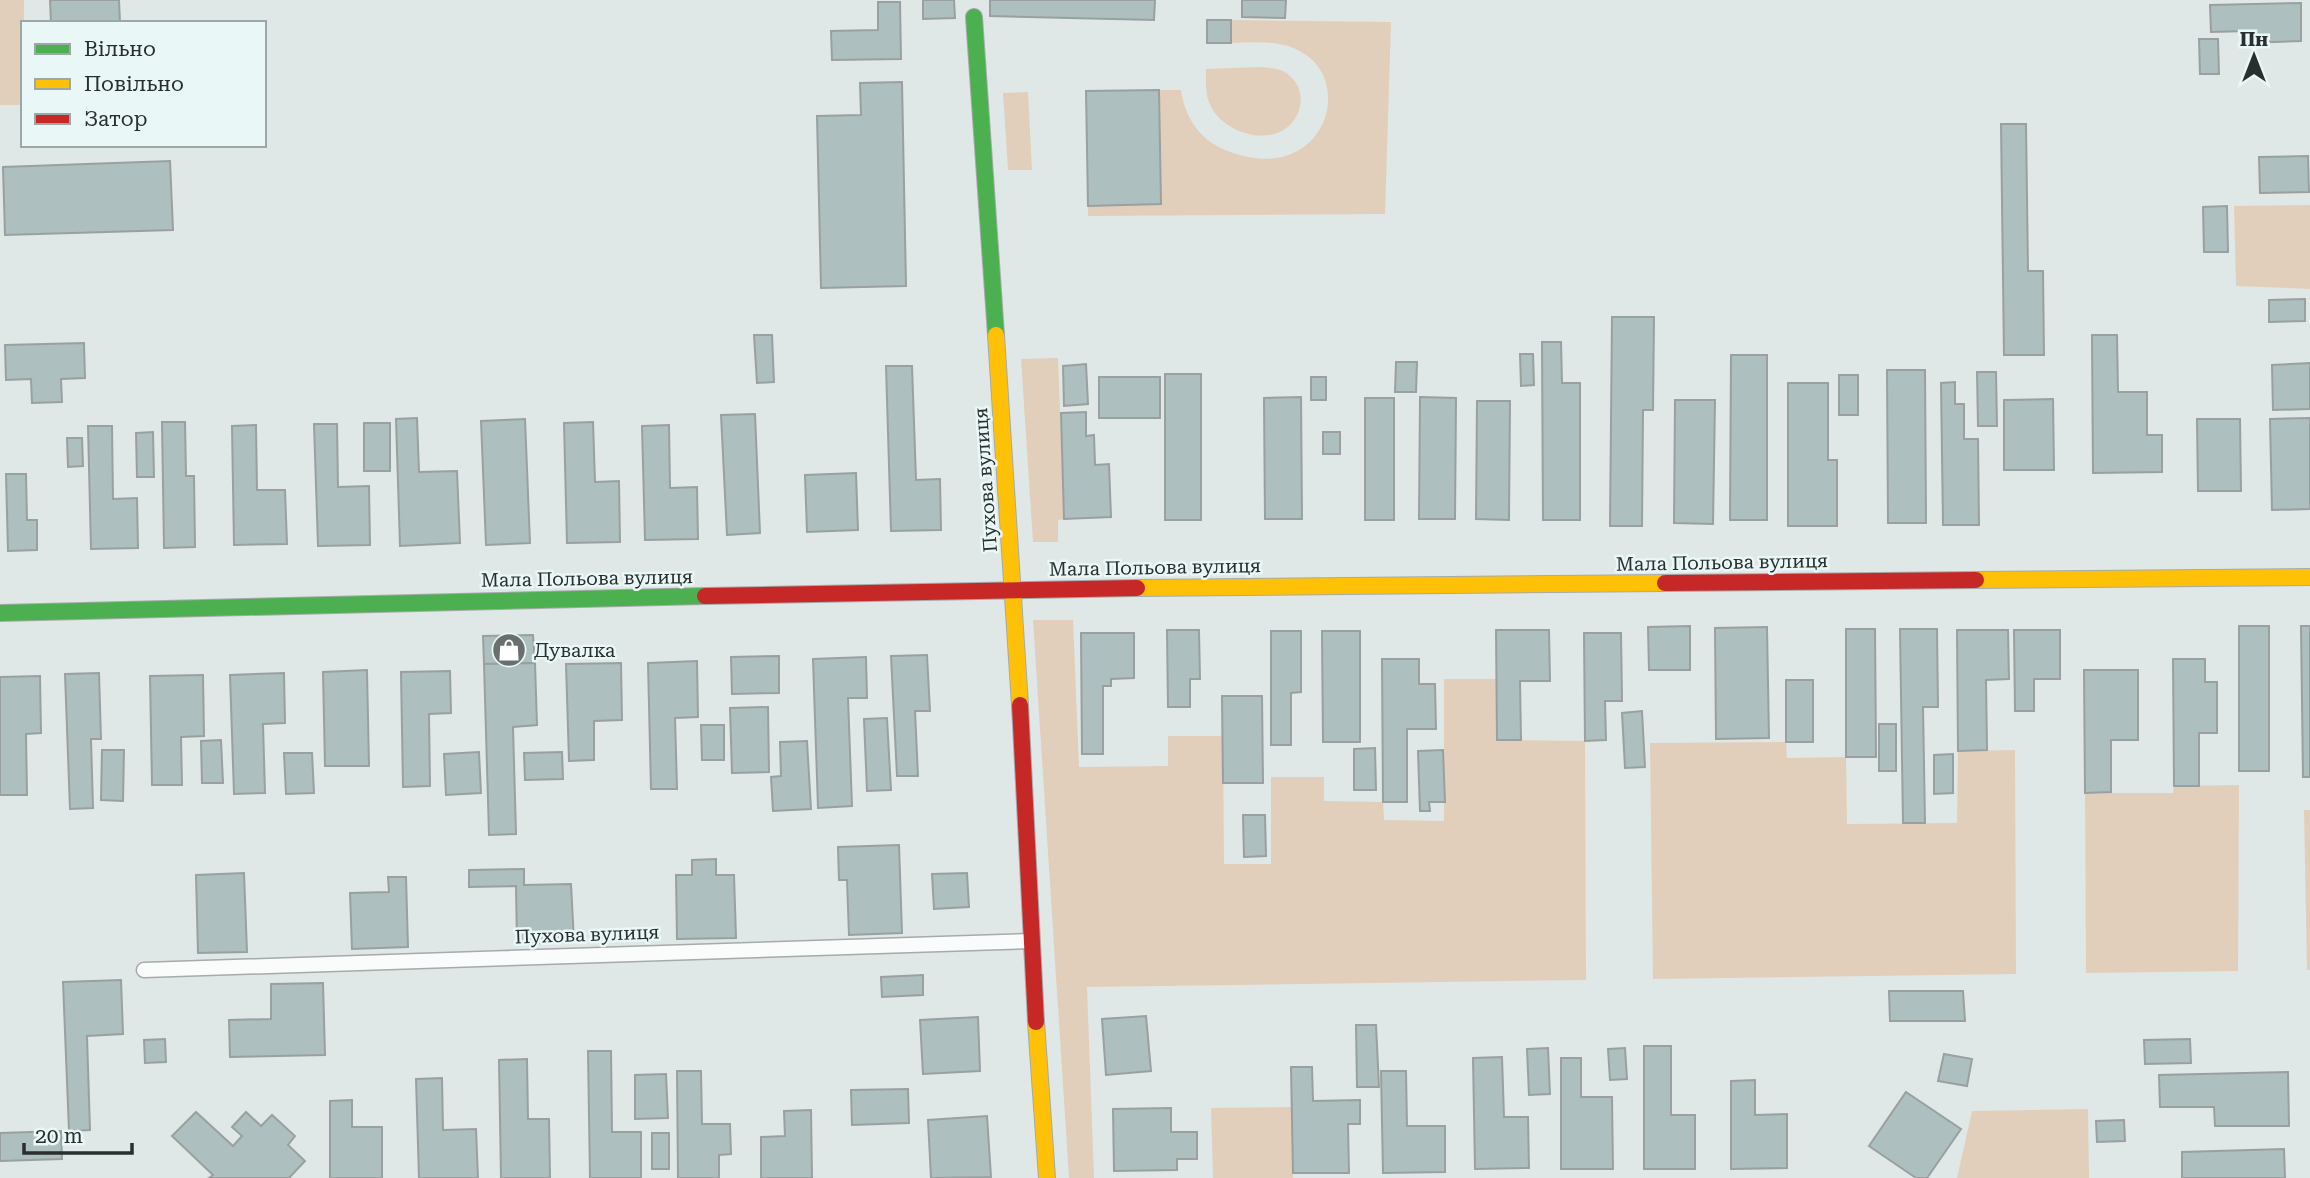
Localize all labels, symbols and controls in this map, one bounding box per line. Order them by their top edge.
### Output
legend [21,21,266,147]
north arrow [2219,21,2289,91]
text: Пн [2240,28,2268,51]
text: Вільно [84,37,156,61]
text: Повільно [84,72,184,96]
text: Затор [84,107,147,131]
street label: Пухова вулиця [969,407,1002,553]
street label: Мала Польова вулиця [1616,549,1828,576]
street label: Мала Польова вулиця [1049,554,1261,581]
street label: Мала Польова вулиця [481,565,693,592]
shop icon: Дувалка [490,631,528,669]
place label: Дувалка [534,639,616,662]
street label: Пухова вулиця [514,920,660,949]
scale bar [24,1112,133,1156]
text: 20 m [35,1124,83,1148]

